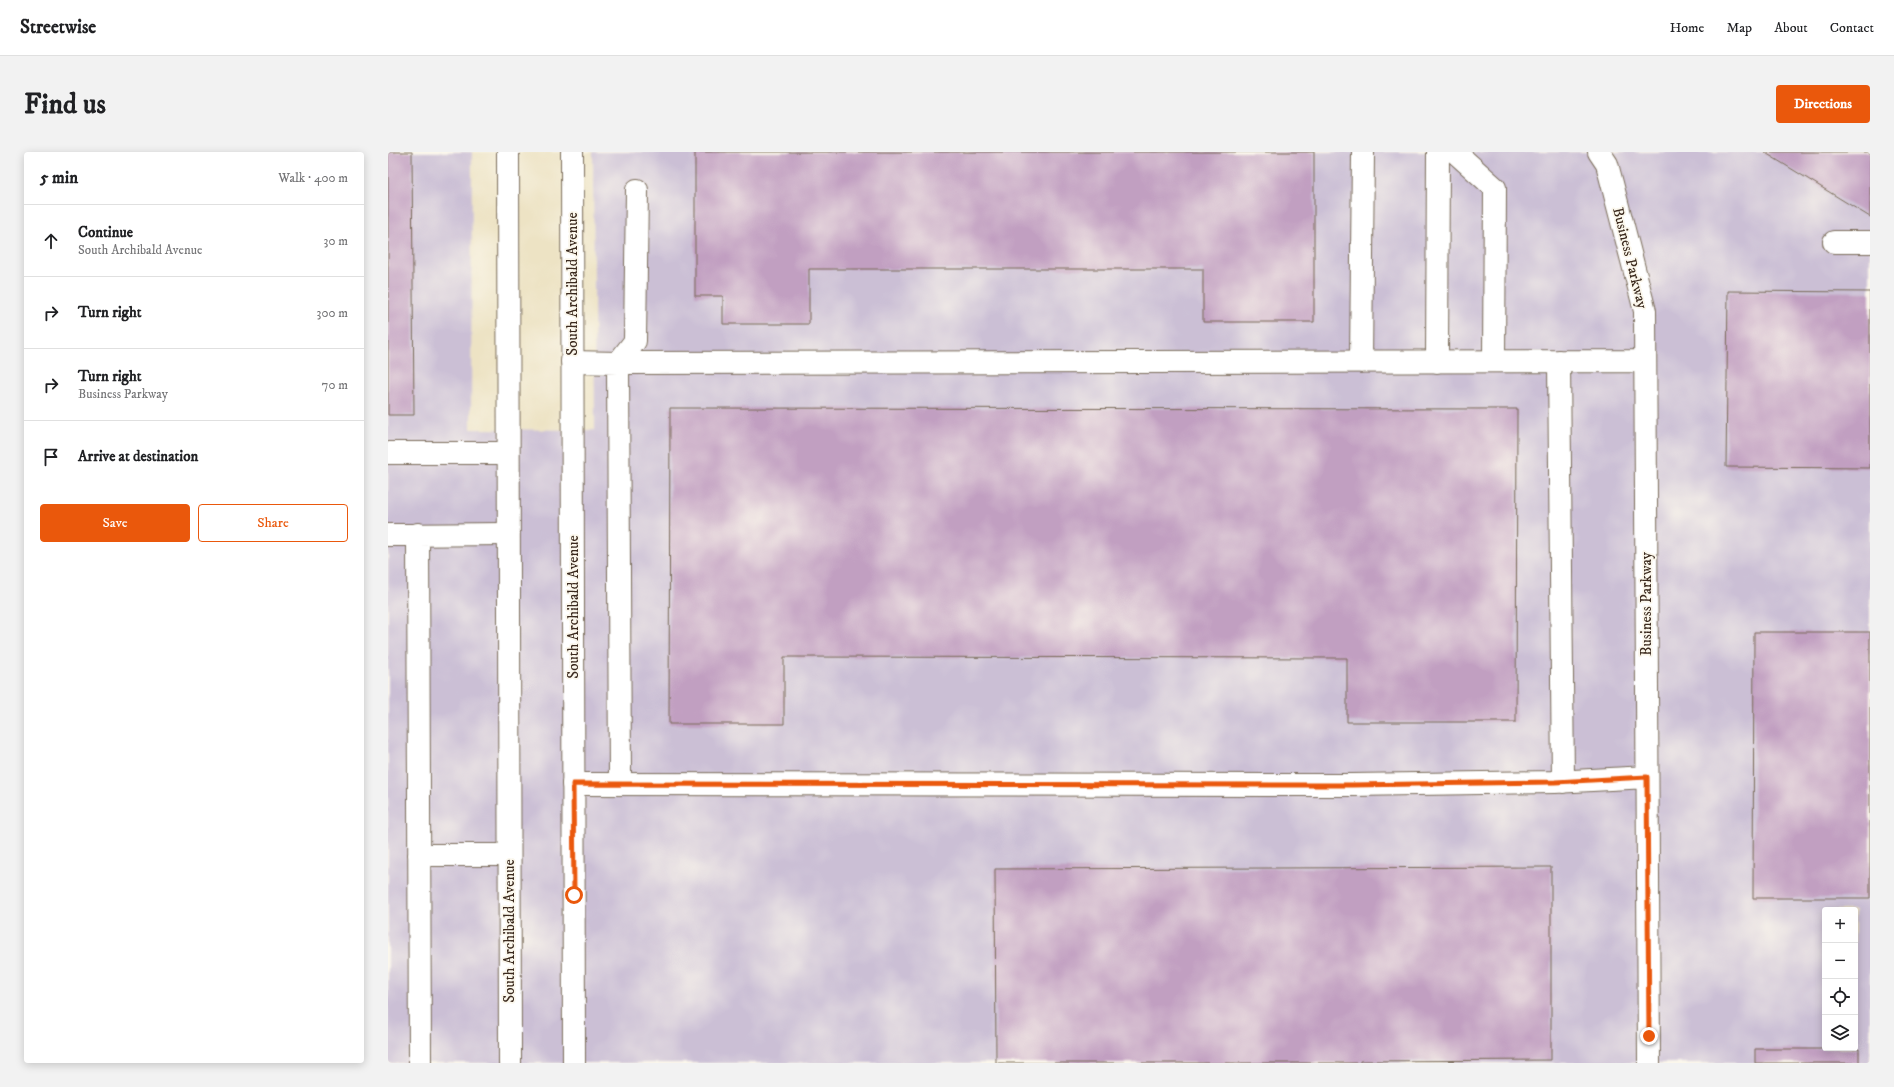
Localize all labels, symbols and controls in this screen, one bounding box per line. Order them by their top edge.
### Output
text: Streetwise [20,16,96,39]
text: Home [1670,19,1704,37]
text: Map [1726,19,1752,37]
text: About [1774,19,1808,37]
text: Contact [1830,19,1874,37]
button: Directions [1776,85,1870,123]
text: Find us [24,87,106,122]
text: 5 min [40,167,78,189]
text: Walk · 400 m [278,170,348,186]
street label: Business Parkway [1608,205,1652,312]
street label: South Archibald Avenue [563,212,582,356]
text: Continue [78,223,133,242]
icon: ahead [40,230,62,252]
text: 30 m [324,233,348,249]
text: South Archibald Avenue [78,242,202,258]
icon: right [40,302,62,324]
text: Turn right [78,303,141,322]
text: 300 m [317,305,348,321]
text: Turn right [78,367,141,386]
icon: right [40,374,62,396]
text: 70 m [322,377,348,393]
text: Business Parkway [78,386,168,402]
icon: arrive [40,446,62,468]
text: Arrive at destination [78,447,198,466]
button: Save [40,504,190,542]
button: Share [198,504,348,542]
street label: South Archibald Avenue [564,535,583,679]
street label: Business Parkway [1637,551,1656,656]
street label: South Archibald Avenue [500,859,519,1003]
route start [565,886,583,904]
map controls [1822,907,1858,1051]
button: + [1822,907,1858,943]
button: − [1822,943,1858,979]
button: locate [1822,979,1858,1015]
button: layers [1822,1015,1858,1051]
route end [1640,1027,1658,1045]

